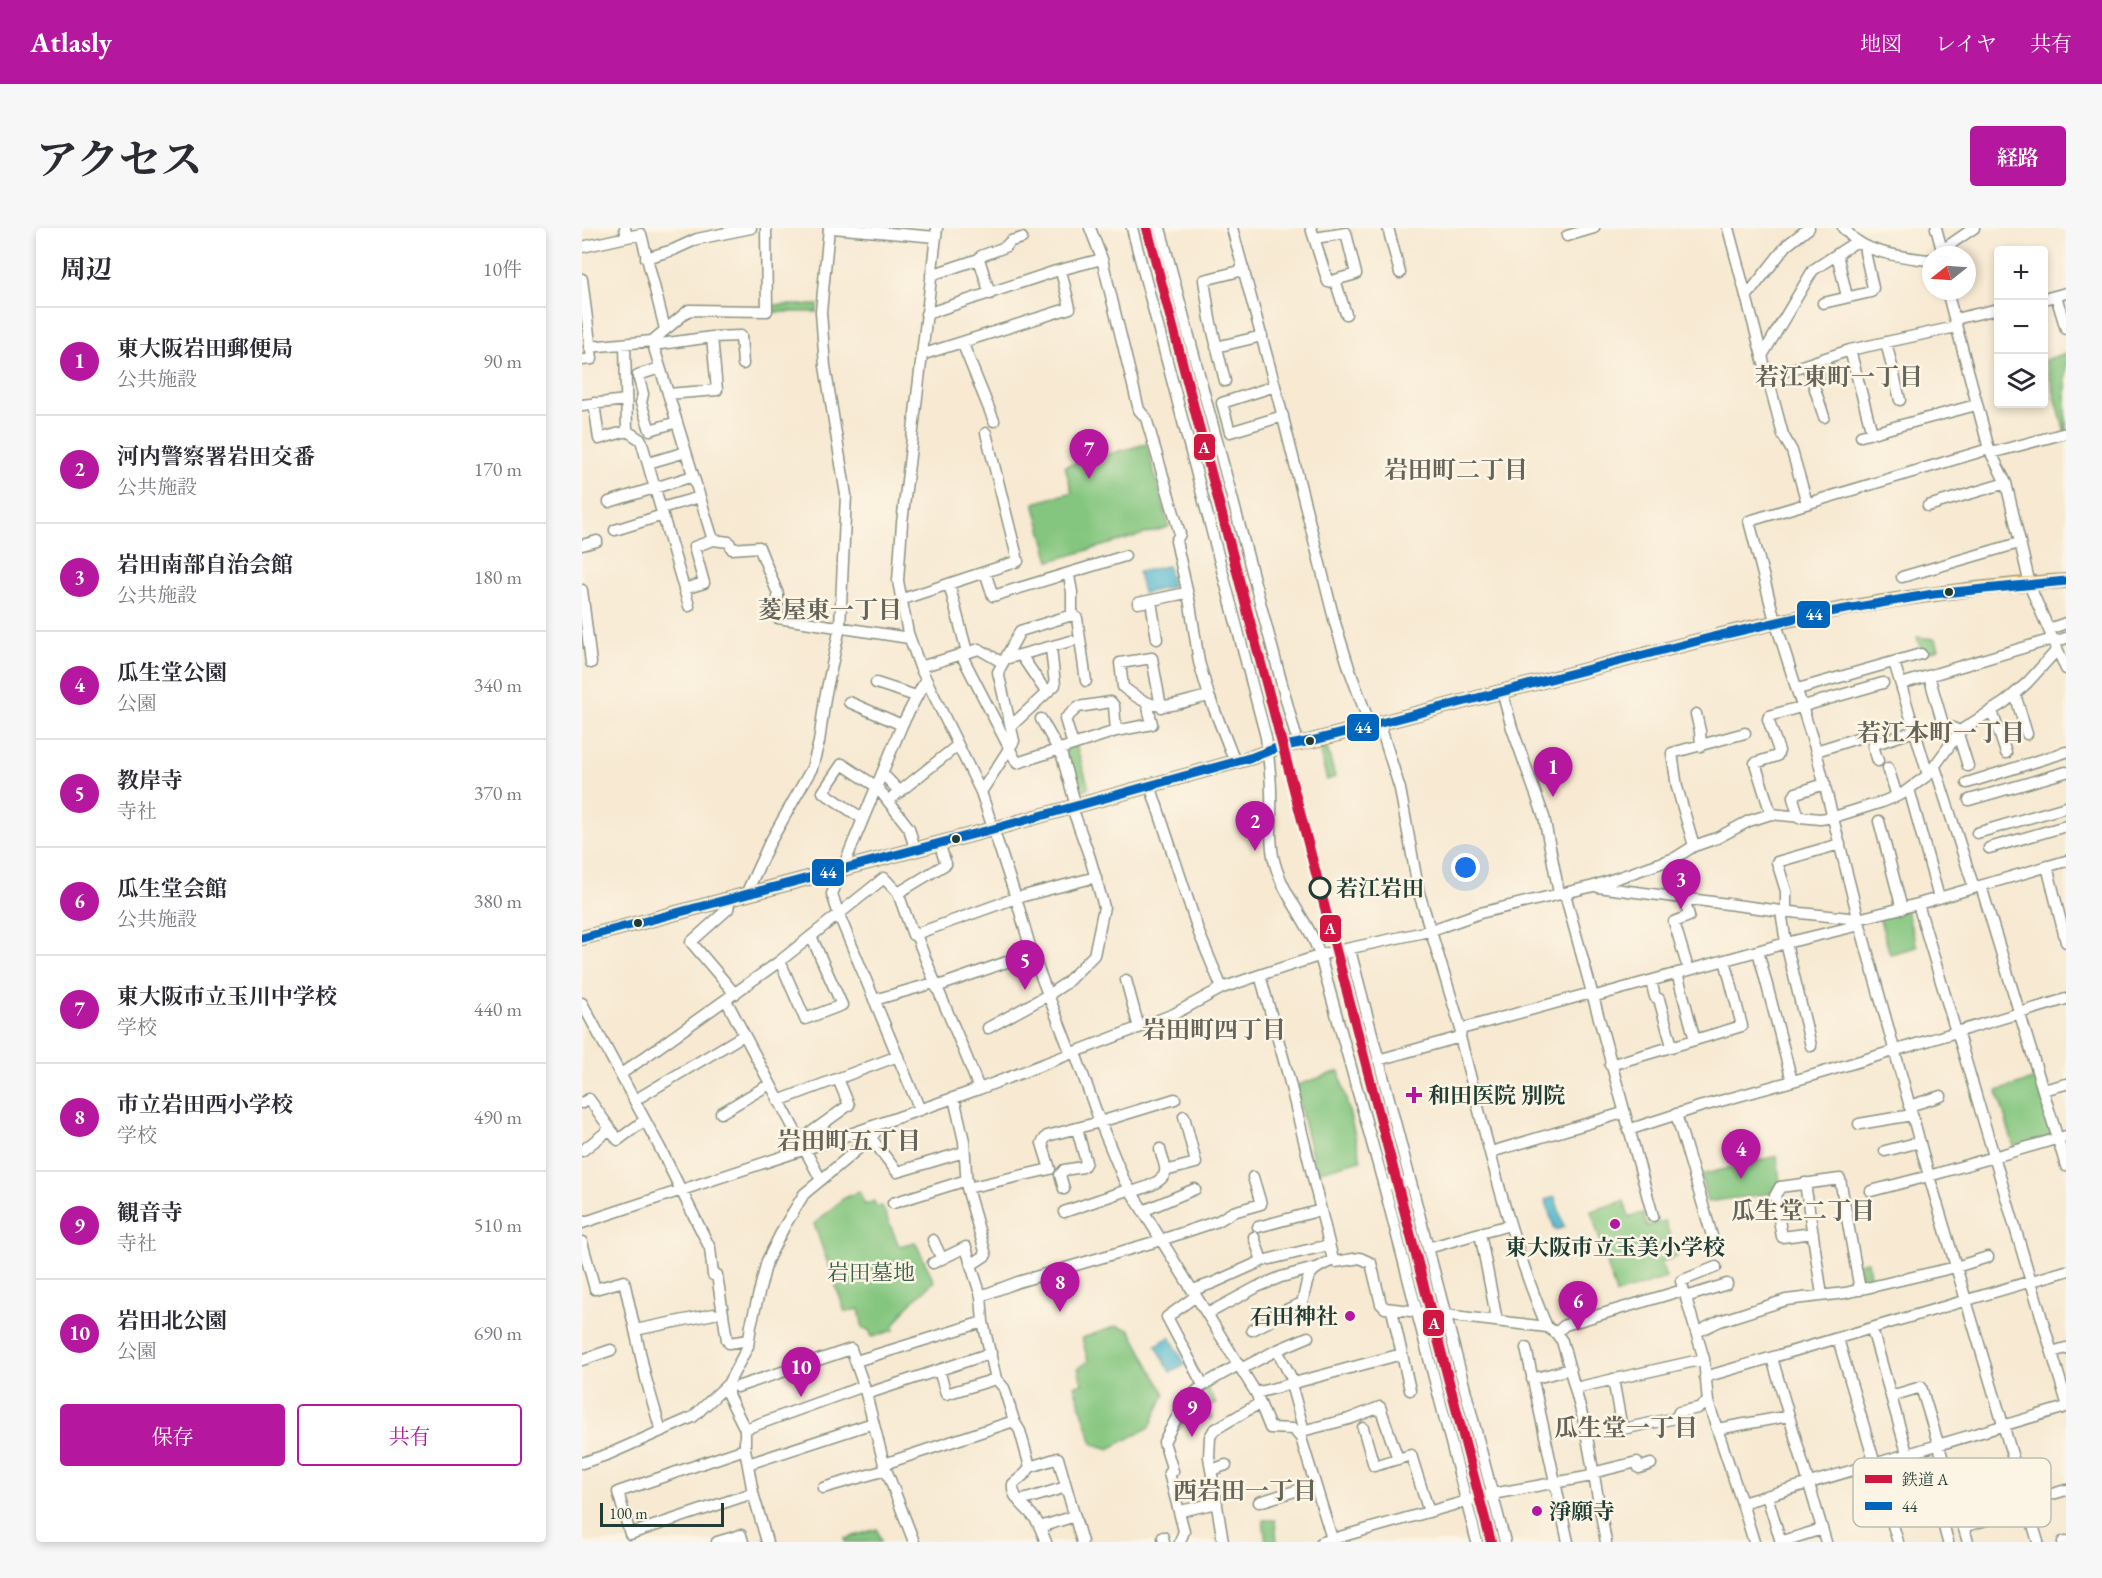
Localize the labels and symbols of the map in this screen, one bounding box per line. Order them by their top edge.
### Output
north arrow [1922,246,1976,300]
district label: 若江東町一丁目 [1755,361,1923,392]
pin: 7 [1070,430,1108,479]
line badge: A [1193,433,1216,461]
text: A [1197,437,1210,458]
district label: 岩田町二丁目 [1384,454,1528,485]
unlabelled marker [1943,586,1955,598]
district label: 菱屋東一丁目 [758,594,902,625]
line badge: 44 [1796,600,1831,629]
text: 44 [1806,604,1823,625]
line badge: 44 [1346,713,1380,742]
text: 44 [1355,717,1372,738]
district label: 若江本町一丁目 [1857,717,2025,748]
unlabelled marker [1304,735,1316,747]
pin: 1 [1534,748,1572,797]
pin: 2 [1236,802,1274,851]
unlabelled marker [950,833,962,845]
your location [1451,853,1480,882]
line badge: 44 [811,858,845,887]
pin: 3 [1662,860,1700,909]
text: 44 [820,862,837,883]
place label: 若江岩田 [1336,874,1424,903]
marker: 若江岩田 [1309,877,1331,899]
line badge: A [1319,914,1342,943]
unlabelled marker [632,917,644,929]
text: A [1323,918,1336,939]
pin: 5 [1006,940,1044,990]
district label: 岩田町四丁目 [1142,1014,1286,1045]
place label: 和田医院 別院 [1428,1081,1565,1110]
marker: 和田医院 別院 [1405,1086,1423,1104]
district label: 岩田町五丁目 [777,1125,921,1156]
pin: 4 [1722,1130,1760,1179]
district label: 瓜生堂二丁目 [1731,1195,1875,1226]
marker: 東大阪市立玉美小学校 [1608,1217,1622,1231]
place label: 東大阪市立玉美小学校 [1505,1233,1725,1262]
park label: 岩田墓地 [827,1258,915,1287]
pin: 8 [1040,1262,1080,1312]
pin: 6 [1558,1282,1598,1331]
place label: 石田神社 [1250,1302,1338,1331]
marker: 石田神社 [1343,1309,1357,1323]
line badge: A [1422,1309,1445,1337]
text: A [1427,1313,1440,1334]
pin: 10 [782,1348,820,1397]
pin: 9 [1172,1388,1212,1437]
district label: 瓜生堂一丁目 [1554,1412,1698,1443]
legend [1853,1458,2051,1527]
text: 鉄道 A [1901,1469,1949,1490]
district label: 西岩田一丁目 [1173,1475,1317,1506]
text: 44 [1902,1496,1918,1517]
place label: 淨願寺 [1549,1497,1615,1526]
scale bar [600,1500,724,1528]
marker: 淨願寺 [1530,1504,1544,1518]

